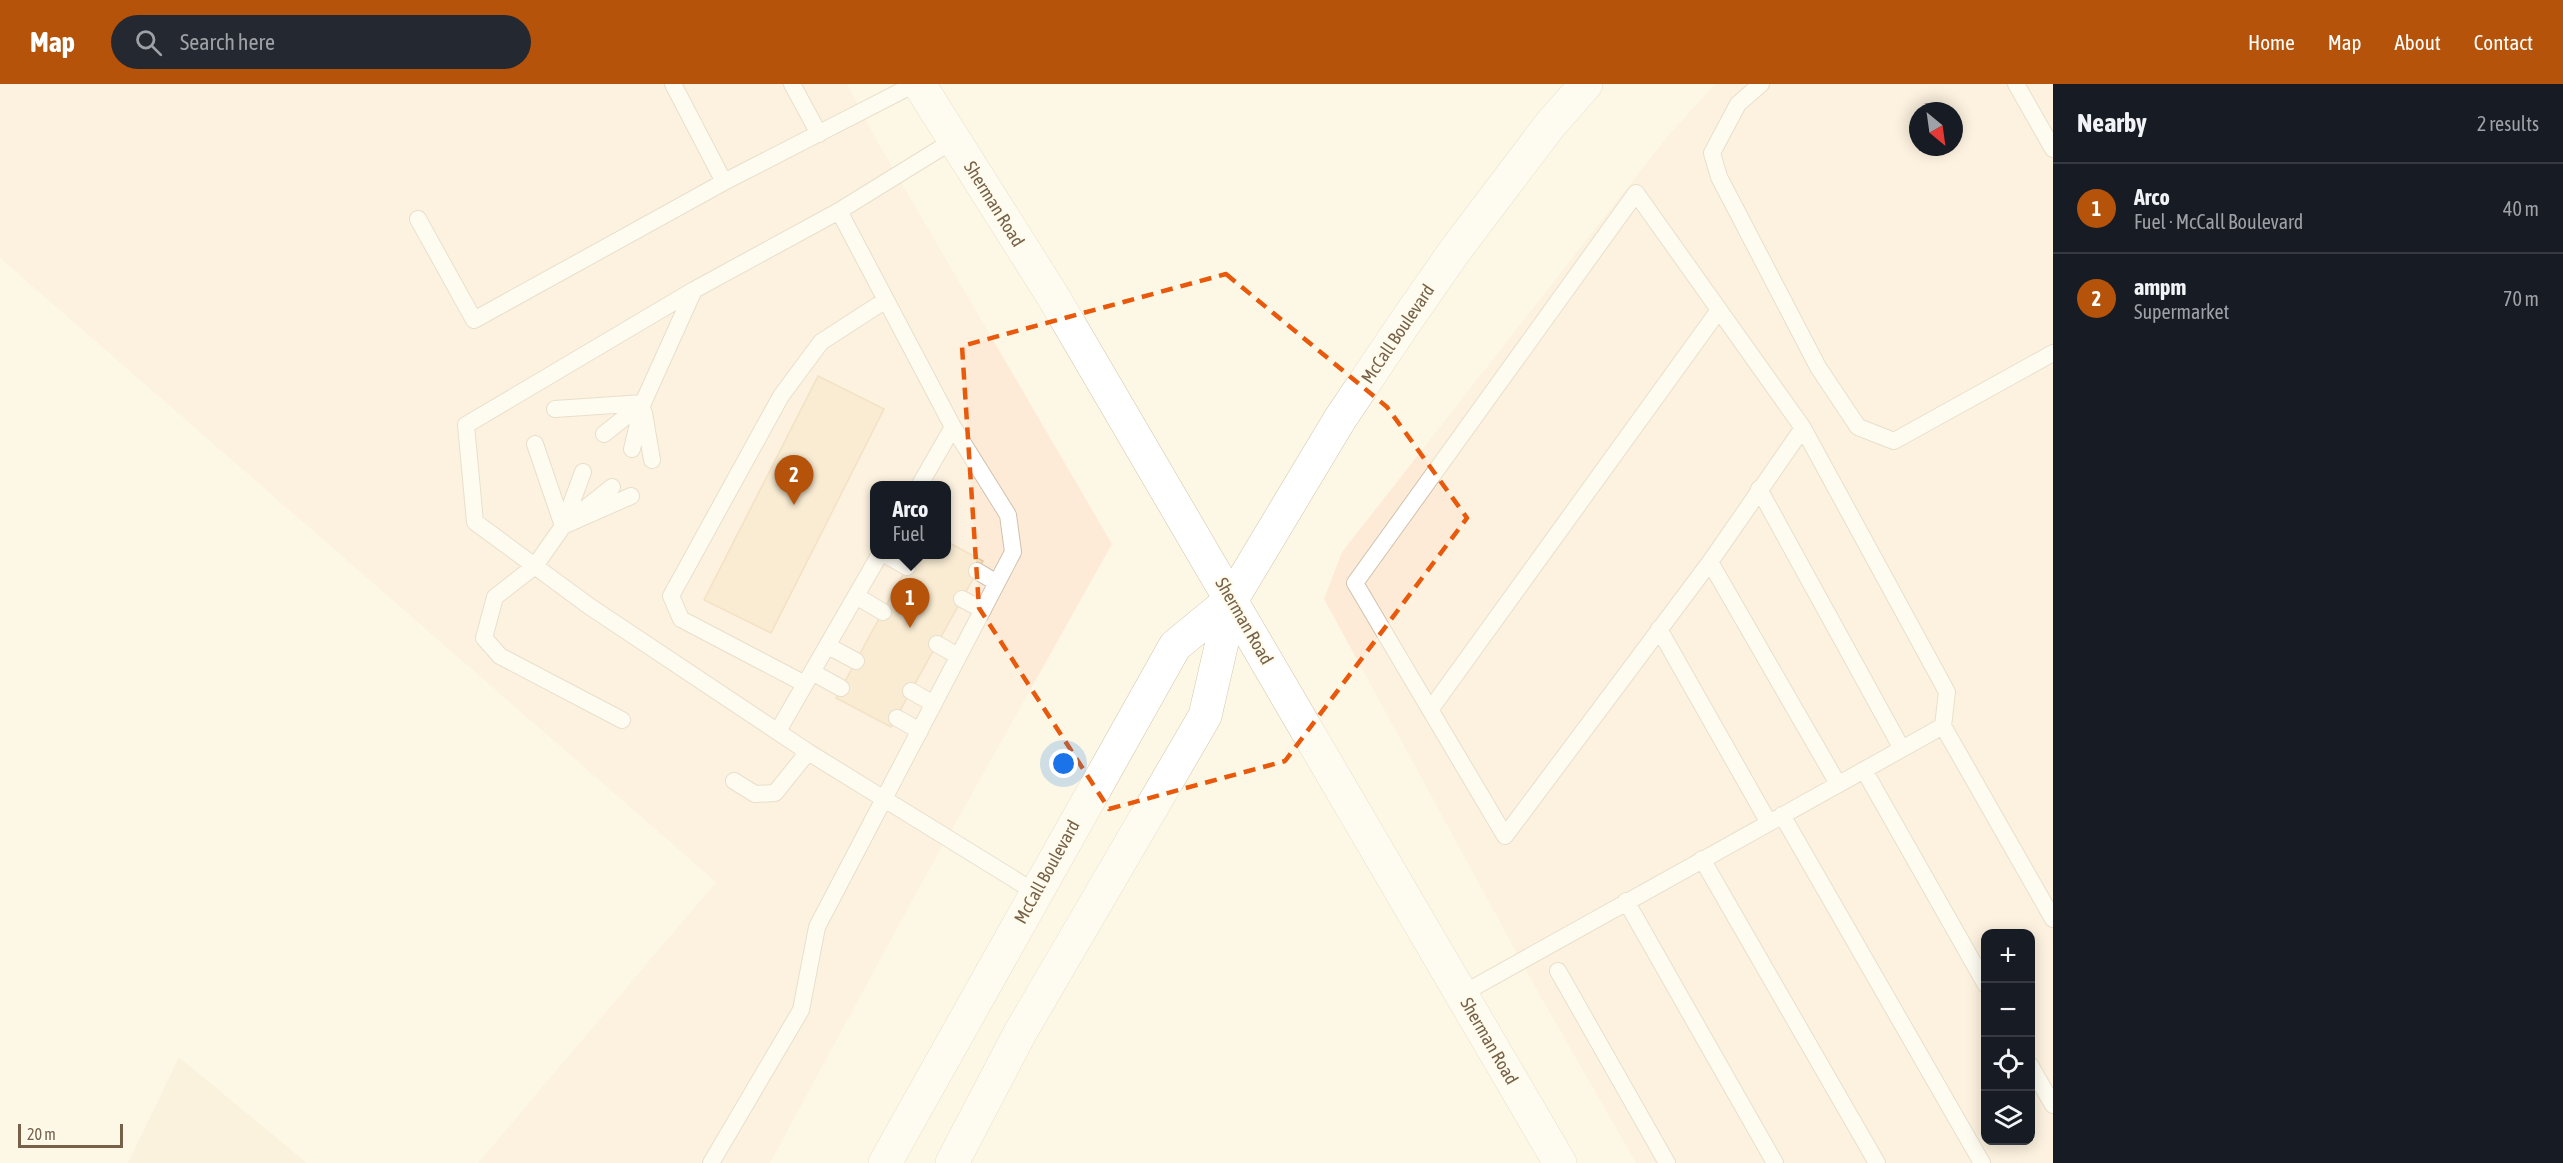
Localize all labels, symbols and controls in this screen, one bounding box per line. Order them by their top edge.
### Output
search box [111,15,531,69]
text: Map [30,26,75,58]
icon: search [132,26,165,59]
text: Search here [180,29,275,55]
text: Home [2248,30,2295,54]
text: Map [2328,30,2362,54]
text: About [2395,30,2441,54]
text: Contact [2474,30,2533,54]
north arrow [1909,102,1963,156]
text: Nearby [2077,108,2147,138]
text: 2 results [2477,112,2539,135]
street label: Sherman Road [960,157,1029,250]
text: Arco [2134,184,2170,210]
text: 1 [2092,197,2101,220]
text: 40 m [2503,197,2539,220]
text: Fuel · McCall Boulevard [2134,210,2303,233]
text: ampm [2134,274,2186,300]
street label: McCall Boulevard [1357,280,1438,387]
text: 2 [2092,287,2101,310]
text: 70 m [2503,287,2539,310]
text: Supermarket [2134,300,2229,323]
pin: 2 [774,456,814,505]
popup [870,481,951,559]
text: Arco [893,496,928,522]
text: Fuel [893,522,925,545]
street label: Sherman Road [1211,574,1278,668]
pin: 1 [890,578,930,628]
your location [1049,749,1078,778]
street label: McCall Boulevard [1010,816,1084,927]
map controls [1981,929,2035,1145]
button: + [1981,929,2035,983]
button: − [1981,983,2035,1037]
street label: Sherman Road [1456,994,1523,1088]
button: locate [1981,1037,2035,1091]
button: layers [1981,1091,2035,1145]
scale bar [18,1121,123,1148]
text: 20 m [27,1125,56,1143]

